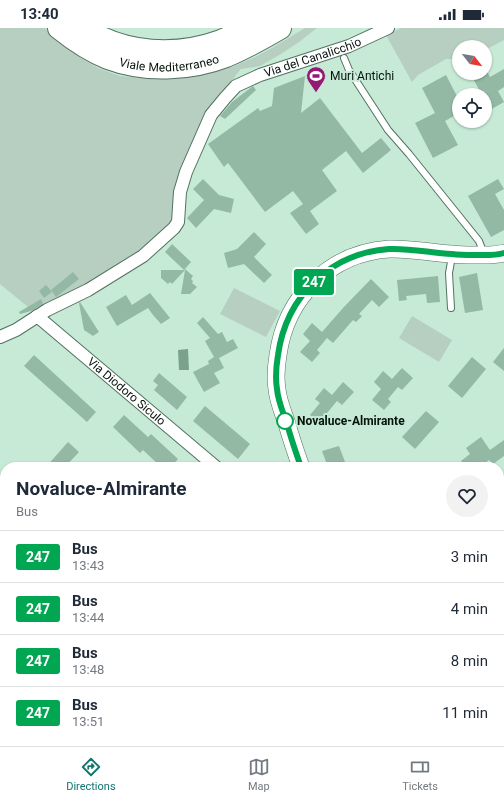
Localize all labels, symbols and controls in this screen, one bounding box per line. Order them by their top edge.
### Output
text: 13:40 [20,5,59,23]
street label: Via del Canalicchio [262,34,364,80]
north arrow [452,40,492,80]
map controls [452,40,492,128]
street label: Viale Mediterraneo [118,52,221,75]
sports icon: Muri Antichi [305,65,327,93]
place label: Muri Antichi [330,69,394,83]
button: locate [452,88,492,128]
line badge: 247 [291,269,337,295]
text: 247 [302,274,326,290]
street label: Via Diodoro Siculo [85,355,168,428]
marker: Novaluce-Almirante [276,412,294,430]
place label: Novaluce-Almirante [297,414,405,428]
button: heart [446,475,488,517]
text: Novaluce-Almirante [16,477,186,500]
text: Bus [16,504,38,519]
text: Bus [72,540,98,558]
text: 3 min [451,548,488,566]
text: 247 [26,549,50,565]
text: 13:43 [72,558,104,573]
text: Bus [72,592,98,610]
text: 4 min [451,600,488,618]
text: 247 [26,601,50,617]
text: 13:44 [72,610,104,625]
text: Bus [72,644,98,662]
text: 8 min [451,652,488,670]
text: 247 [26,653,50,669]
text: 13:48 [72,662,104,677]
text: Bus [72,696,98,714]
text: 11 min [442,704,488,722]
text: 247 [26,705,50,721]
text: 13:51 [72,714,104,729]
tab: Directions [66,756,116,793]
tab: Map [248,756,270,793]
tab: Tickets [402,756,438,793]

